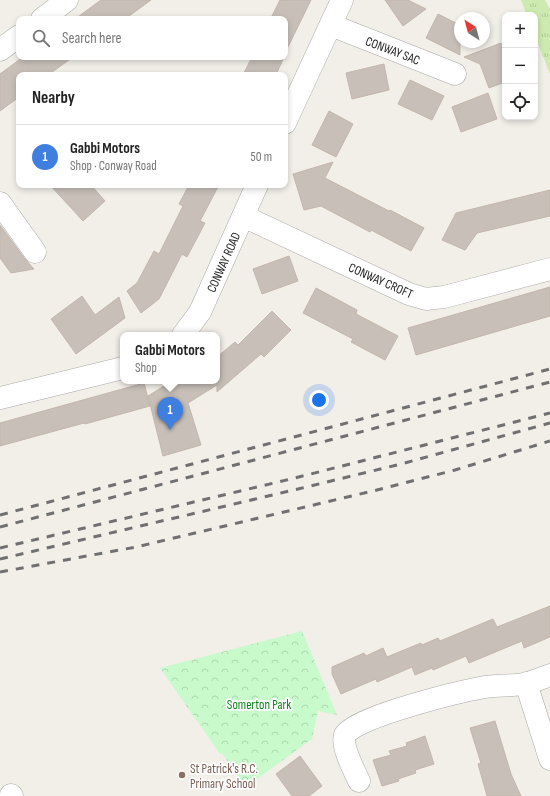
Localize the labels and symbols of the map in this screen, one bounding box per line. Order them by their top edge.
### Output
north arrow [454,12,490,48]
street label: CONWAY SAC [363,33,422,69]
street label: CONWAY ROAD [204,230,244,295]
street label: CONWAY CROFT [346,260,415,302]
your location [309,390,329,410]
pin: 1 [157,397,183,430]
park label: Somerton Park [227,697,291,713]
place label: St Patrick's R.C. Primary School [190,761,258,792]
marker: St Patrick's R.C. Primary School [177,770,187,780]

